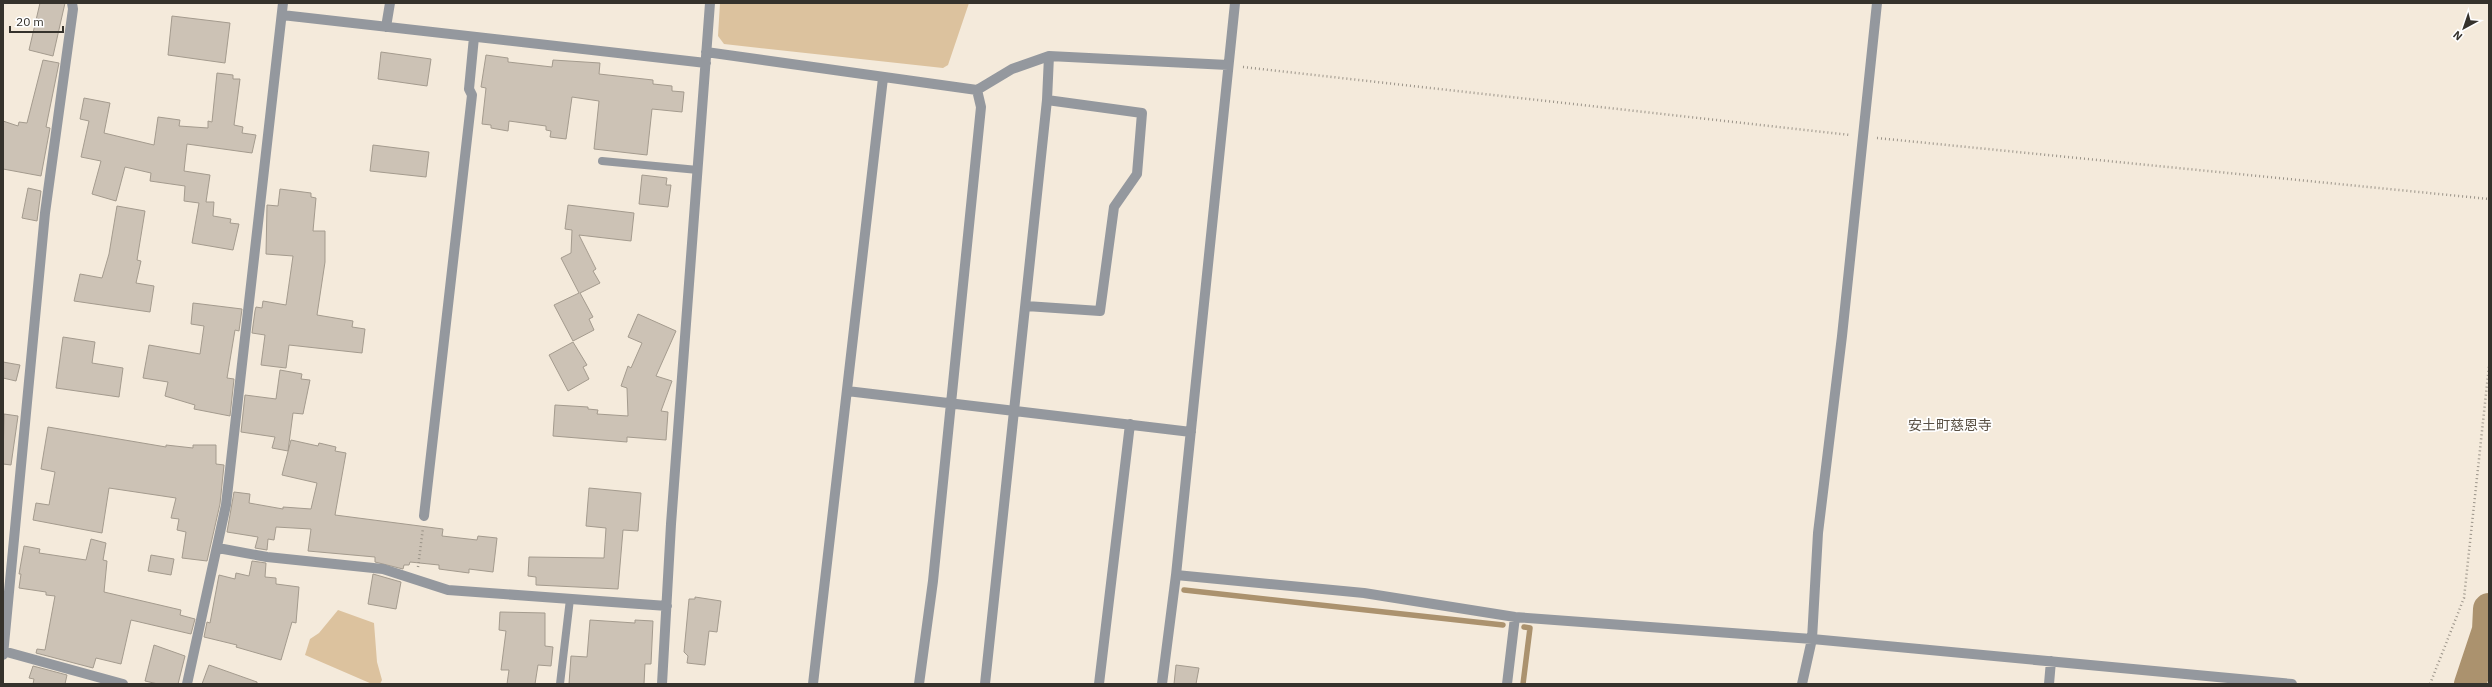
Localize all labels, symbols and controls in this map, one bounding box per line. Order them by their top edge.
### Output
scale bar [10,8,63,34]
north arrow [2444,8,2484,48]
text: 20 m [16,14,44,29]
text: N [2450,28,2465,44]
district label: 安土町慈恩寺 [1908,416,1992,434]

